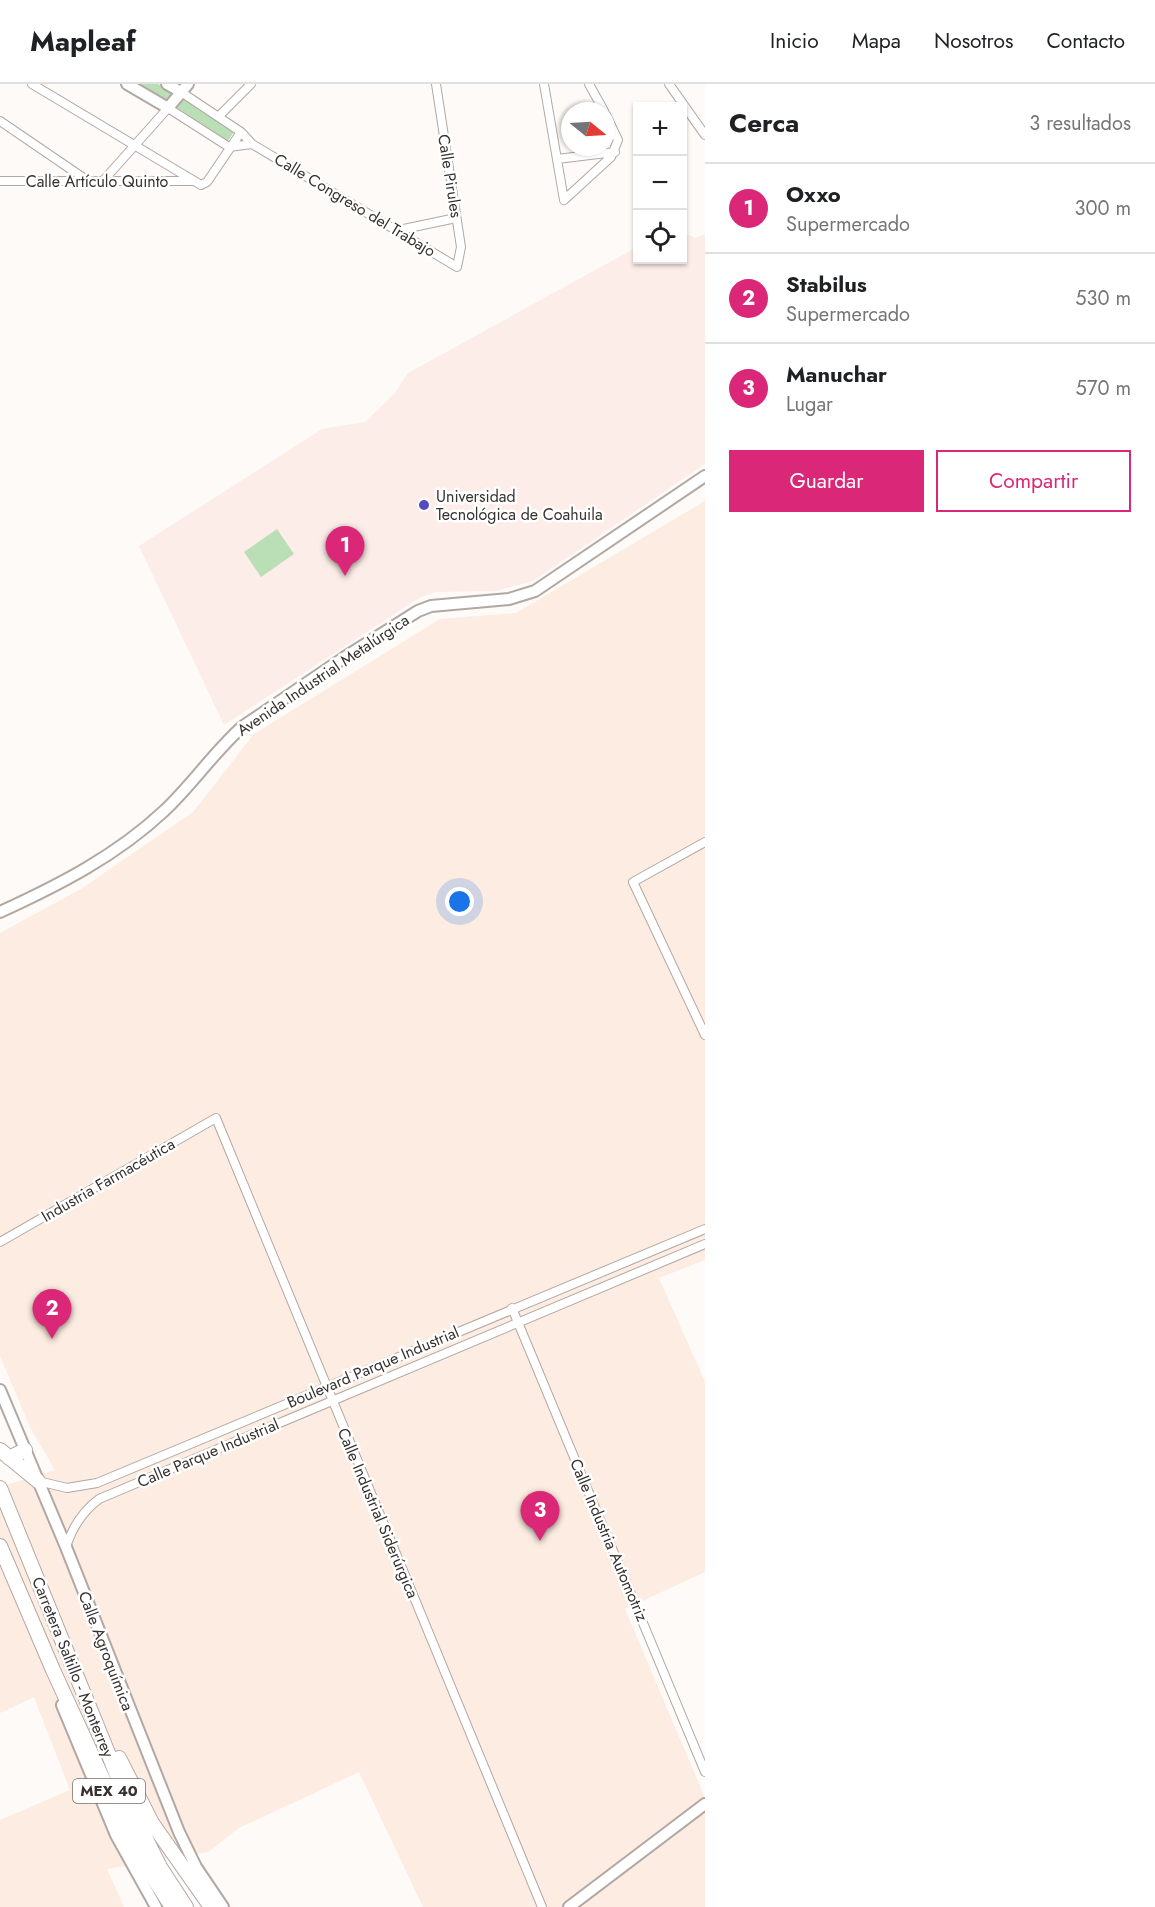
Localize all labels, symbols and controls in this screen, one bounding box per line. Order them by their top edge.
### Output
text: Mapleaf [30,21,136,62]
text: Inicio [770,26,819,56]
text: Mapa [852,26,901,56]
text: Nosotros [934,26,1013,56]
text: Contacto [1046,26,1125,56]
north arrow [561,102,615,156]
map controls [633,102,687,264]
button: + [633,102,687,156]
text: Cerca [729,104,799,142]
text: 3 resultados [1029,109,1131,138]
street label: Calle Pirules [432,133,468,219]
street label: Calle Congreso del Trabajo [270,148,440,262]
button: − [633,156,687,210]
street label: Calle Artículo Quinto [26,170,169,193]
text: Oxxo [786,178,841,210]
text: 1 [743,194,754,223]
text: 300 m [1074,194,1131,223]
button: locate [633,210,687,264]
text: Supermercado [786,210,910,239]
text: Stabilus [786,268,867,300]
text: 2 [742,284,755,313]
text: 530 m [1075,284,1131,313]
text: Supermercado [786,300,910,329]
text: Manuchar [786,358,887,390]
text: 3 [742,374,755,403]
text: 570 m [1076,374,1131,403]
text: Lugar [786,390,833,419]
button: Guardar [729,450,924,512]
button: Compartir [936,450,1131,512]
place label: Universidad Tecnológica de Coahuila [436,485,603,526]
marker: Universidad Tecnológica de Coahuila [417,498,431,512]
pin: 1 [326,526,364,576]
street label: Avenida Industrial Metalúrgica [232,609,414,741]
your location [445,887,474,916]
street label: Industria Farmacéutica [37,1132,179,1228]
pin: 2 [32,1290,72,1339]
street label: Boulevard Parque Industrial [283,1320,463,1414]
street label: Calle Parque Industrial [134,1413,282,1493]
street label: Calle Industrial Siderúrgica [332,1424,424,1602]
street label: Calle Industria Automotriz [564,1455,654,1625]
pin: 3 [520,1492,560,1541]
street label: Carretera Saltillo - Monterrey [26,1573,120,1762]
street label: Calle Agroquímica [73,1588,139,1714]
road number: MEX 40 [73,1779,145,1803]

